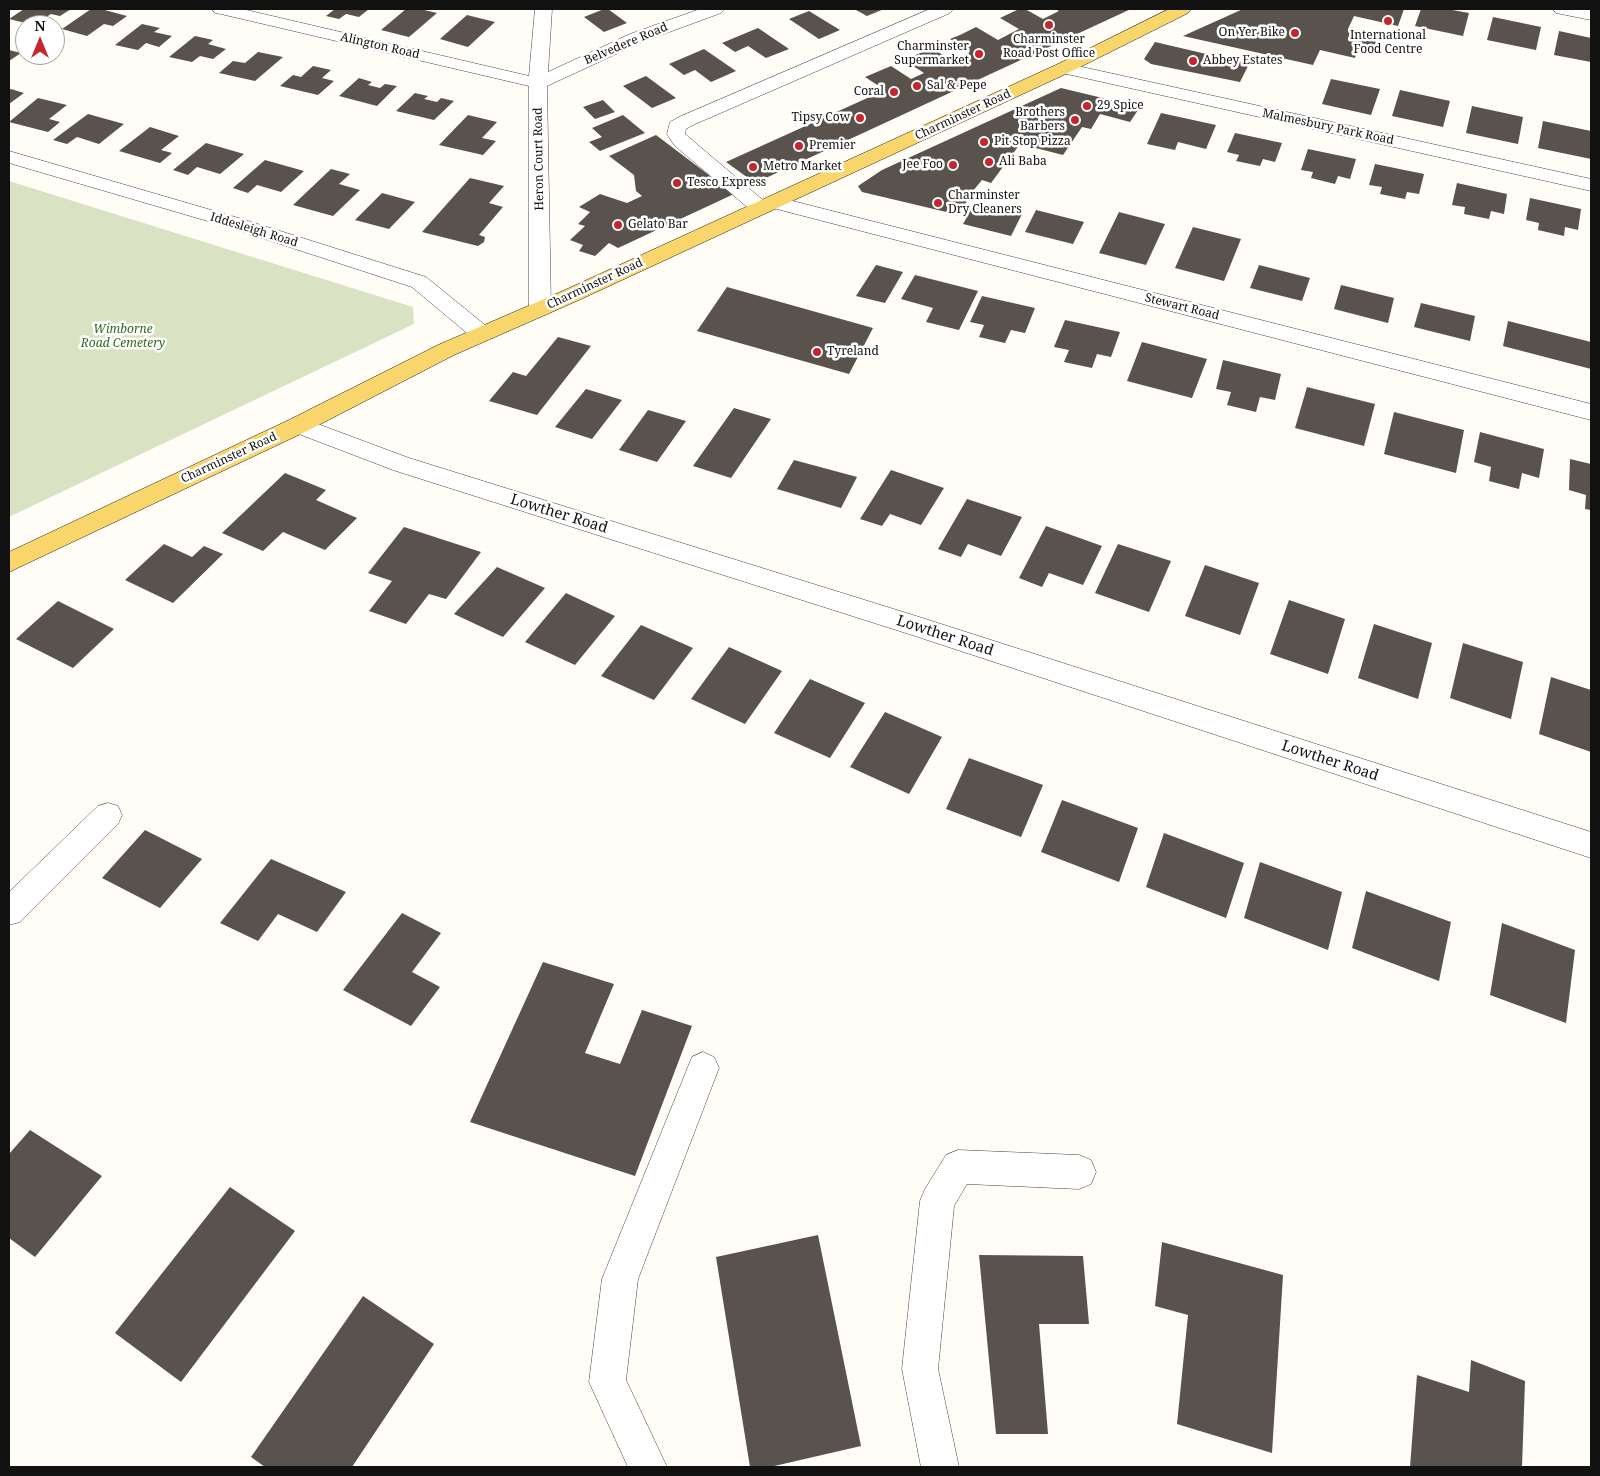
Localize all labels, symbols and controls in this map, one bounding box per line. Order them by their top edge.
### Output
north arrow [15,15,65,65]
marker: International Food Centre [1382,15,1394,27]
text: N [34,16,46,35]
marker: Charminster Road Post Office [1043,19,1055,31]
street label: Belvedere Road [582,20,670,68]
place label: On Yer Bike [1218,26,1285,40]
marker: On Yer Bike [1289,27,1301,39]
place label: International Food Centre [1350,29,1426,57]
street label: Alington Road [339,30,421,62]
place label: Charminster Road Post Office [1003,33,1095,61]
place label: Charminster Supermarket [894,40,969,68]
marker: Charminster Supermarket [973,48,985,60]
place label: Abbey Estates [1203,54,1282,68]
marker: Abbey Estates [1187,55,1199,67]
place label: Sal & Pepe [927,79,987,93]
marker: Sal & Pepe [911,80,923,92]
place label: Coral [854,85,884,99]
marker: Coral [888,86,900,98]
street label: Charminster Road [913,86,1013,144]
place label: 29 Spice [1097,99,1144,113]
marker: 29 Spice [1081,100,1093,112]
place label: Brothers Barbers [1015,106,1065,134]
street label: Malmesbury Park Road [1261,106,1395,148]
street label: Heron Court Road [531,107,547,211]
place label: Tipsy Cow [791,111,850,125]
marker: Tipsy Cow [854,112,866,124]
marker: Brothers Barbers [1069,114,1081,126]
place label: Pit Stop Pizza [994,135,1071,149]
marker: Pit Stop Pizza [978,136,990,148]
place label: Premier [809,139,856,153]
marker: Premier [793,140,805,152]
place label: Ali Baba [999,155,1047,169]
marker: Ali Baba [983,156,995,168]
place label: Jee Foo [902,158,943,172]
marker: Jee Foo [947,159,959,171]
place label: Metro Market [763,160,842,174]
marker: Metro Market [747,161,759,173]
place label: Tesco Express [687,176,766,190]
marker: Tesco Express [671,177,683,189]
place label: Charminster Dry Cleaners [948,189,1022,217]
marker: Charminster Dry Cleaners [932,197,944,209]
street label: Iddesleigh Road [208,210,300,250]
place label: Gelato Bar [628,218,688,232]
marker: Gelato Bar [612,219,624,231]
street label: Charminster Road [545,255,645,313]
street label: Stewart Road [1143,291,1221,323]
park label: Wimborne Road Cemetery [81,323,165,351]
place label: Tyreland [827,345,879,359]
marker: Tyreland [811,346,823,358]
street label: Charminster Road [179,429,279,487]
street label: Lowther Road [508,491,610,537]
street label: Lowther Road [894,612,996,660]
street label: Lowther Road [1279,737,1381,785]

